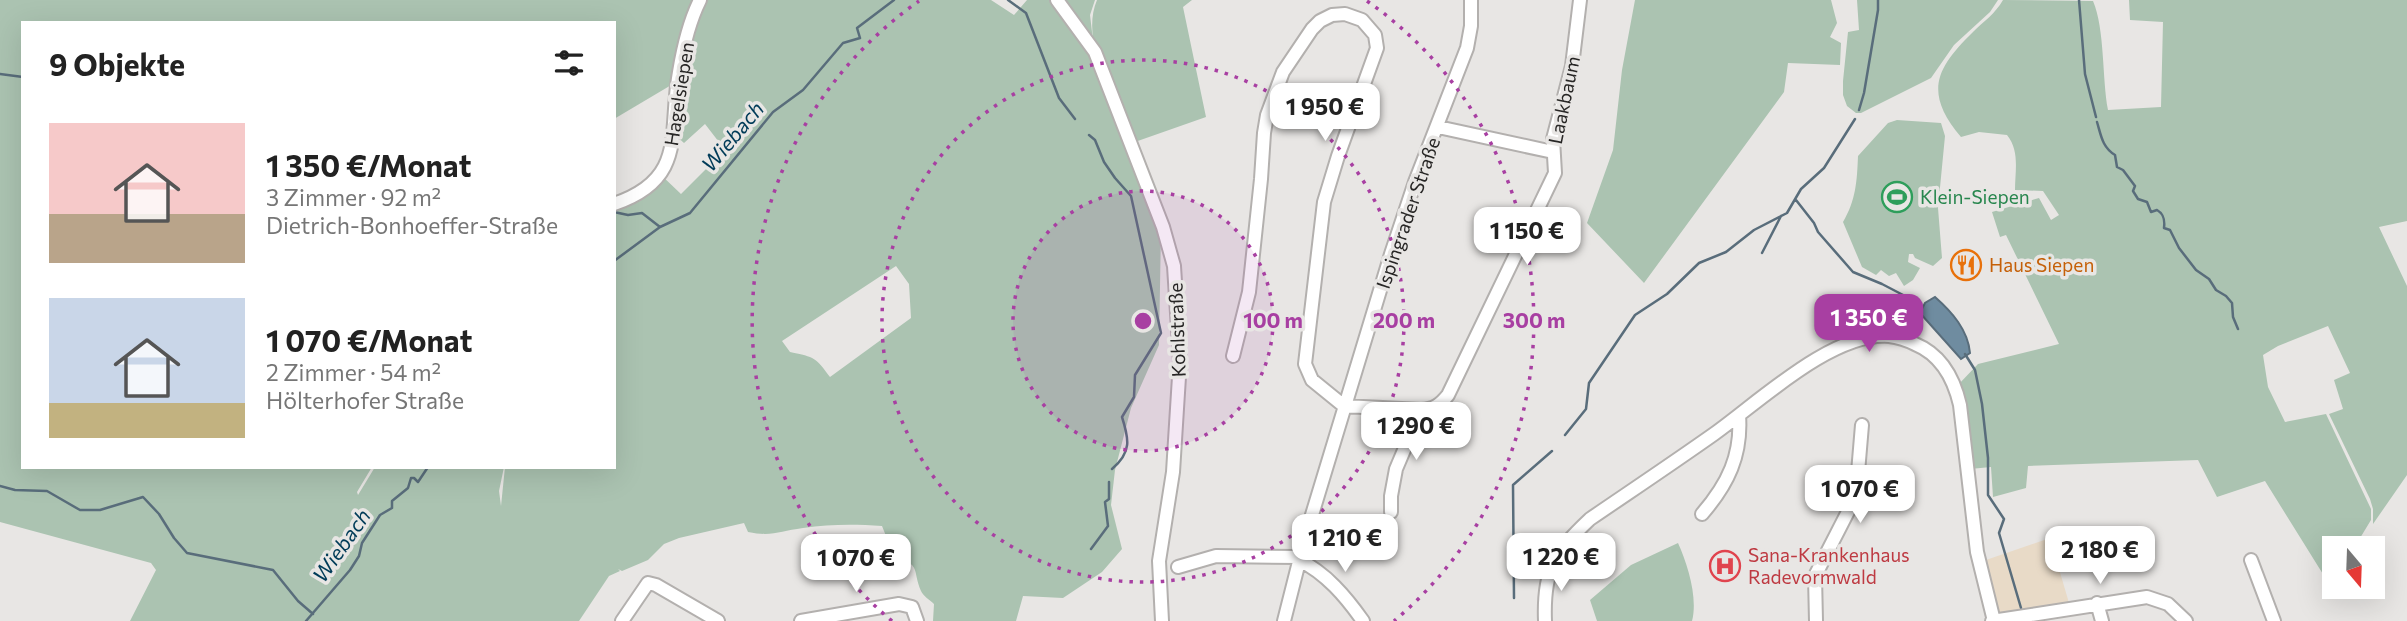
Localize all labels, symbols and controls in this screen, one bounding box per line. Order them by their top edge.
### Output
street label: Hagelsiepen [659,40,698,147]
icon: filters [550,44,588,82]
text: 9 Objekte [49,45,185,82]
street label: Laakbaum [1543,54,1584,146]
pin: 1 950 € [1260,83,1390,143]
text: 1 950 € [1286,92,1364,120]
water label: Wiebach [695,96,768,176]
street label: Ispingrader Straße [1371,134,1444,291]
text: 1 350 €/Monat [266,146,471,183]
icon: home [105,151,189,235]
sports icon: Klein-Siepen [1880,180,1914,214]
text: 3 Zimmer · 92 m² [266,183,441,211]
place label: Klein-Siepen [1920,185,2030,208]
pin: 1 150 € [1462,208,1592,267]
text: Dietrich-Bonhoeffer-Straße [266,211,558,239]
text: 1 150 € [1490,216,1564,244]
restaurant icon: Haus Siepen [1949,248,1983,282]
place label: Haus Siepen [1989,253,2094,276]
street label: Kohlstraße [1163,282,1190,378]
pin: 1 350 € [1804,294,1934,354]
text: 1 350 € [1830,303,1908,331]
text: 100 m [1243,307,1303,332]
text: 200 m [1373,307,1435,332]
text: 300 m [1503,307,1565,332]
centre of rings [1131,309,1155,333]
text: 1 070 €/Monat [266,321,472,358]
icon: home [105,326,189,410]
text: 2 Zimmer · 54 m² [266,358,441,386]
text: Hölterhofer Straße [266,386,464,414]
pin: 1 290 € [1351,402,1481,462]
text: 1 290 € [1377,411,1455,439]
pin: 1 070 € [1795,466,1925,525]
text: 1 070 € [1821,474,1899,502]
water label: Wiebach [307,504,375,587]
pin: 1 210 € [1280,514,1410,574]
text: 1 210 € [1308,523,1382,551]
pin: 2 180 € [2035,526,2165,586]
pin: 1 070 € [791,534,921,594]
pin: 1 220 € [1496,534,1626,593]
text: 2 180 € [2061,535,2139,563]
north arrow [2322,536,2385,598]
map controls [2322,536,2385,599]
text: 1 220 € [1523,542,1599,570]
text: 1 070 € [817,543,895,571]
place label: Sana-Krankenhaus Radevormwald [1748,543,1910,588]
hospital icon: Sana-Krankenhaus Radevormwald [1708,549,1742,583]

